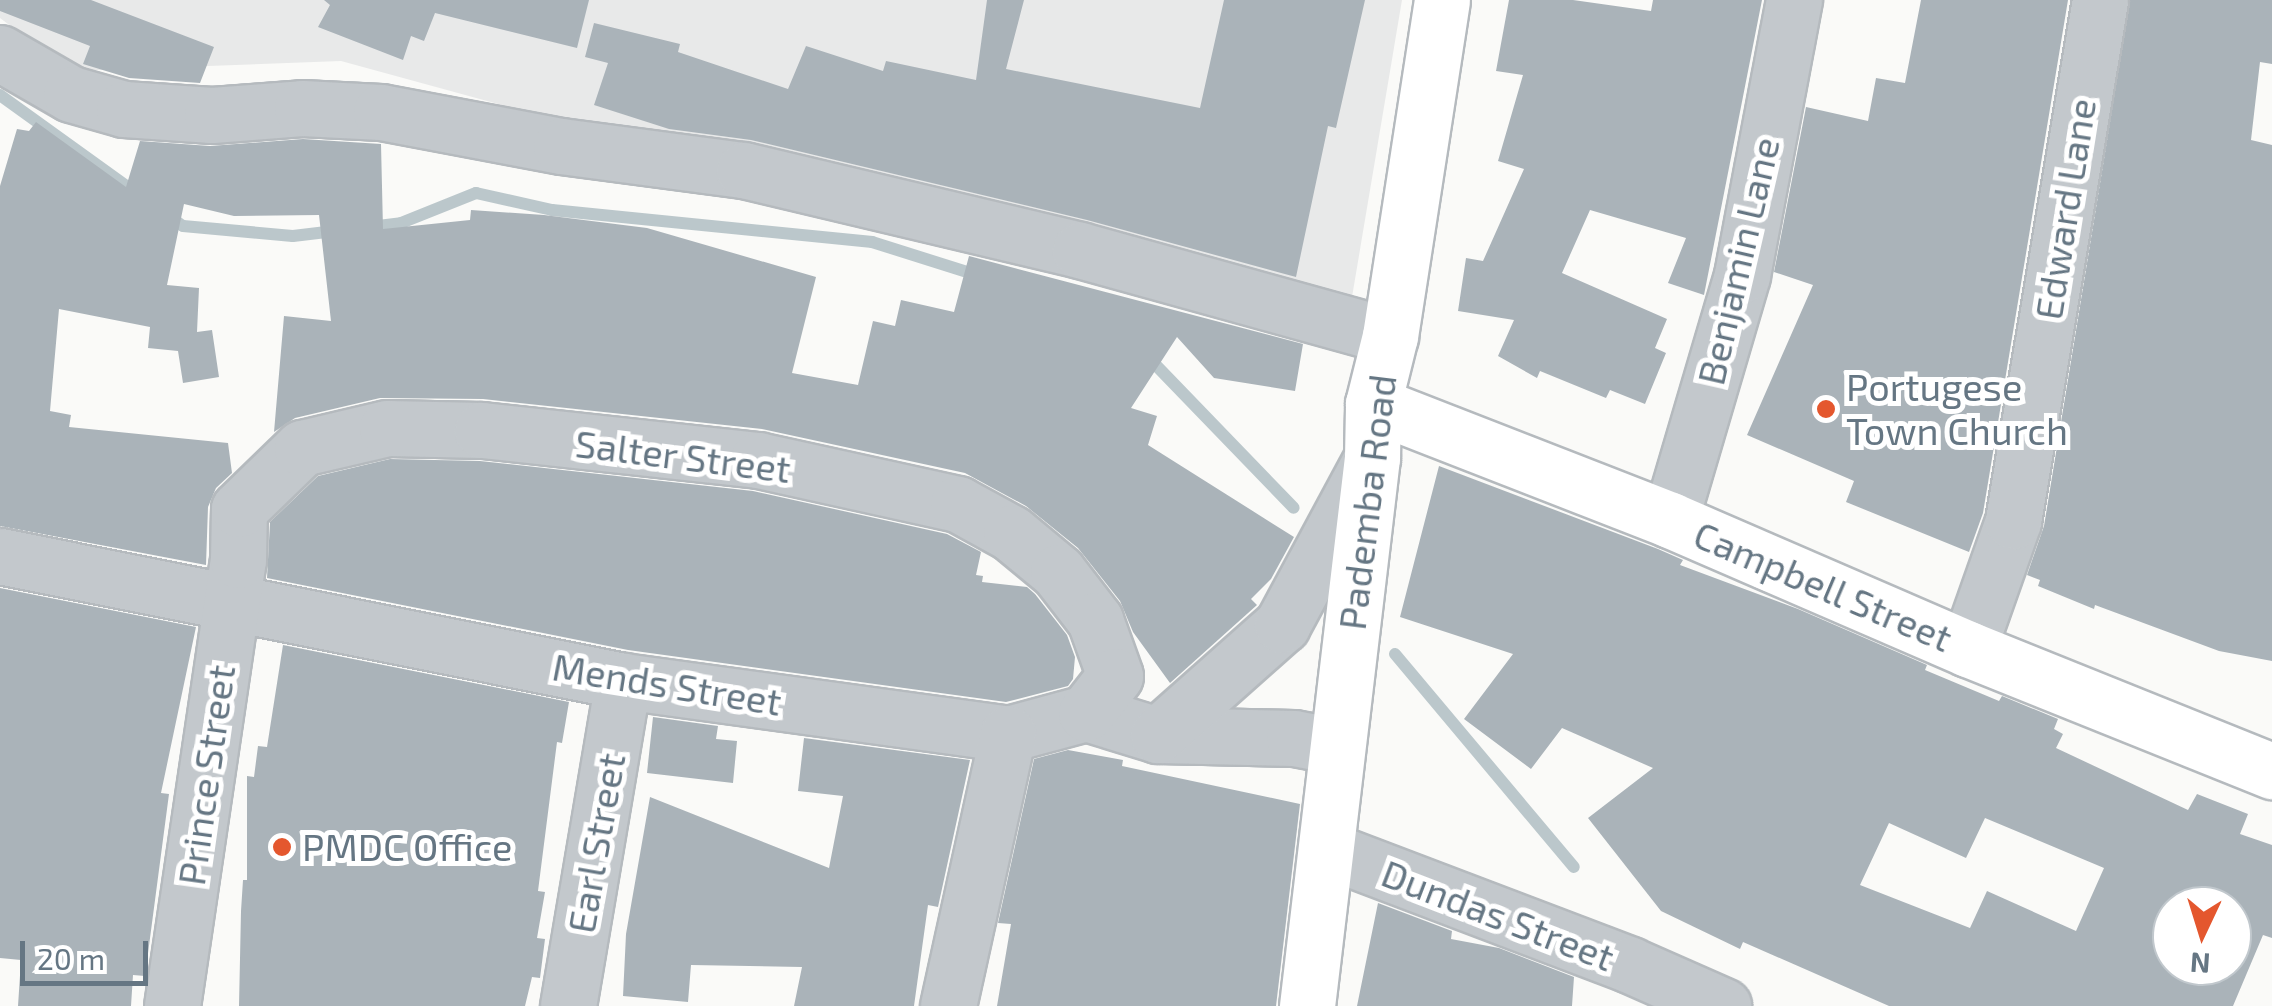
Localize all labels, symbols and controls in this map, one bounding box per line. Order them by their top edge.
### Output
street label: Edward Lane [2025,95,2105,323]
street label: Benjamin Lane [1687,133,1789,389]
place label: Portugese Town Church [1846,364,2068,454]
street label: Pademba Road [1329,372,1405,632]
marker: Portugese Town Church [1815,398,1837,420]
street label: Salter Street [572,420,794,492]
street label: Campbell Street [1687,511,1959,661]
street label: Mends Street [549,643,785,725]
street label: Prince Street [168,662,244,888]
street label: Earl Street [558,749,634,937]
place label: PMDC Office [302,824,512,870]
marker: PMDC Office [271,836,293,858]
street label: Dundas Street [1375,850,1621,980]
north arrow [2152,886,2252,986]
scale bar [25,921,152,983]
text: 20 m [37,940,105,976]
text: N [2189,946,2211,982]

